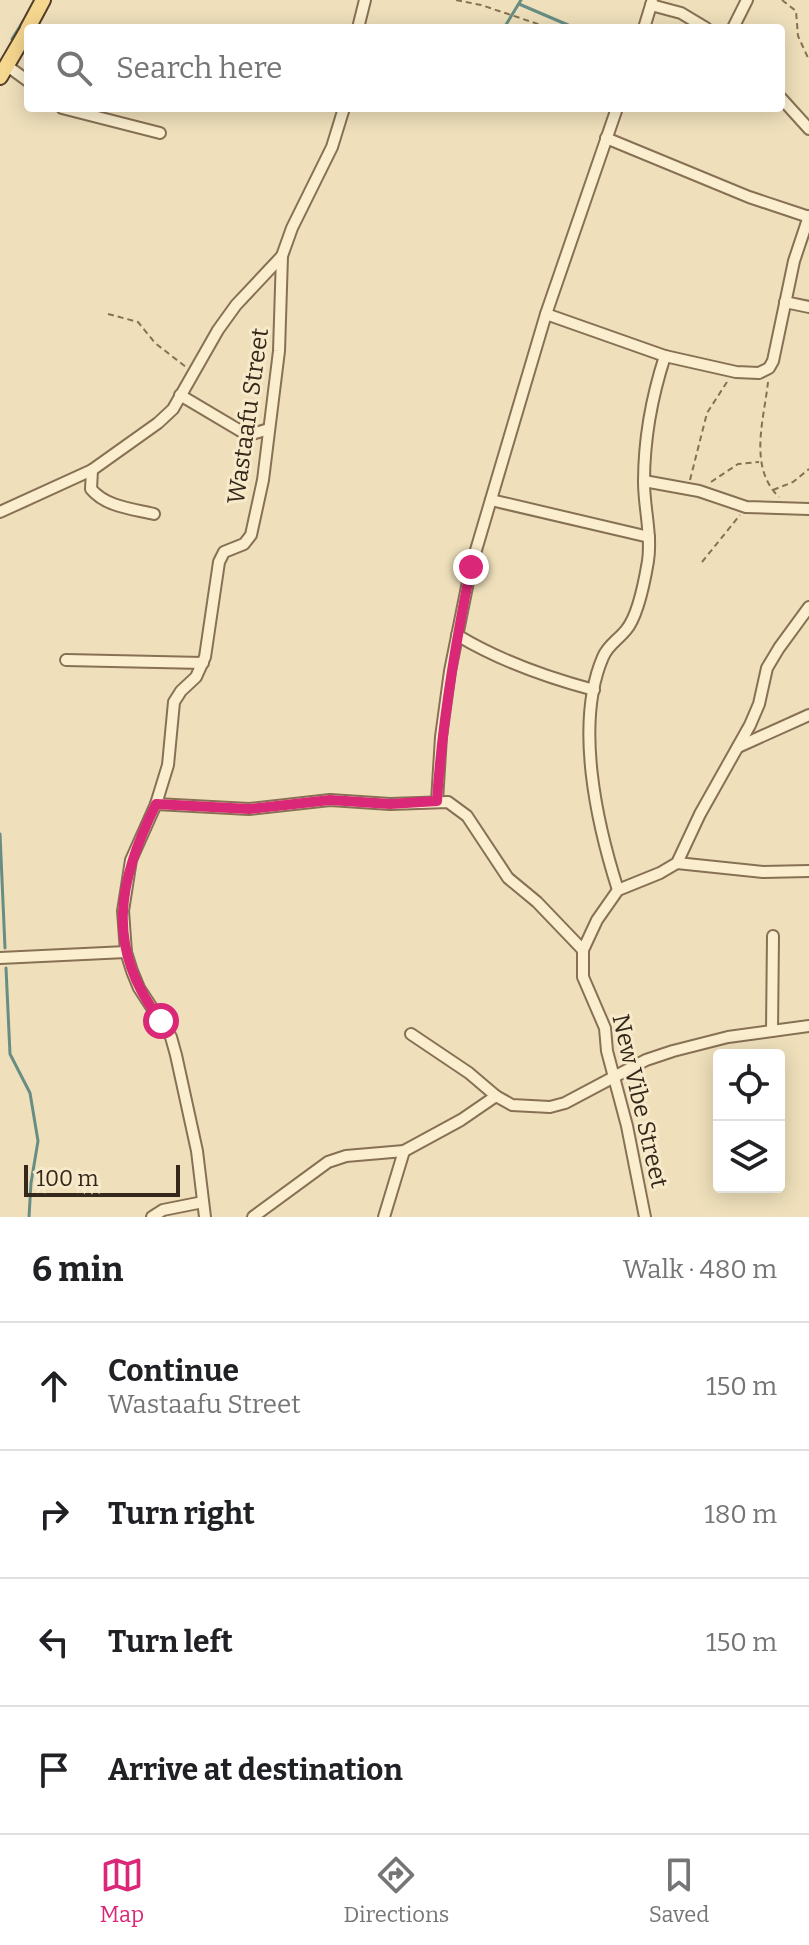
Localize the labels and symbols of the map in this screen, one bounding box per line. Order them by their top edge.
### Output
street label: Wastaafu Street [222,326,274,506]
route end [453,549,489,585]
route start [143,1003,179,1039]
street label: New Vibe Street [606,1011,674,1191]
scale bar [24,1161,180,1197]

